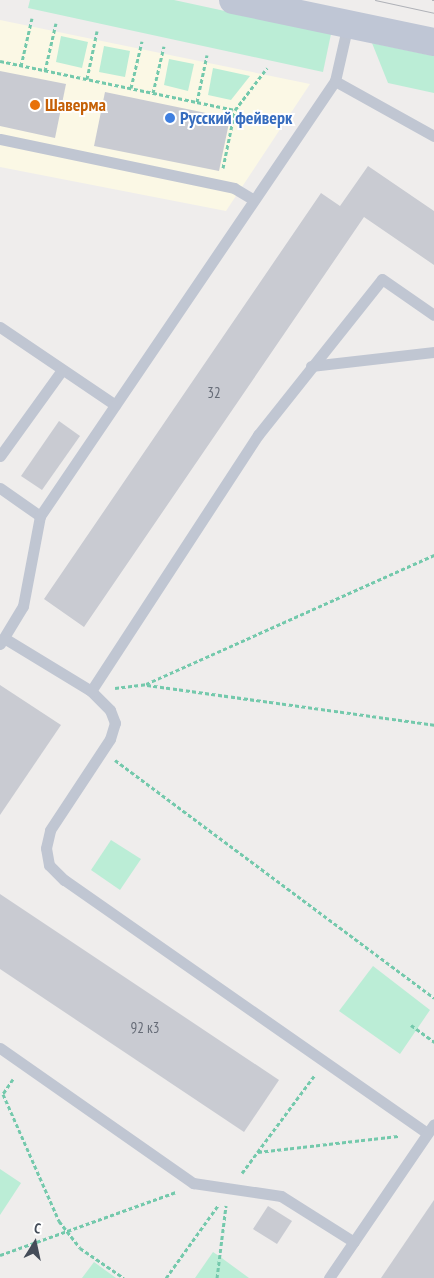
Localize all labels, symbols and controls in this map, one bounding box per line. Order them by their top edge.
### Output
place label: Шаверма [45,94,106,116]
marker: Шаверма [29,99,41,111]
place label: Русский фейверк [180,107,292,129]
marker: Русский фейверк [164,112,176,124]
house number: 32 [207,384,221,402]
house number: 92 к3 [130,1019,160,1037]
north arrow [10,1218,60,1268]
text: С [33,1219,42,1238]

